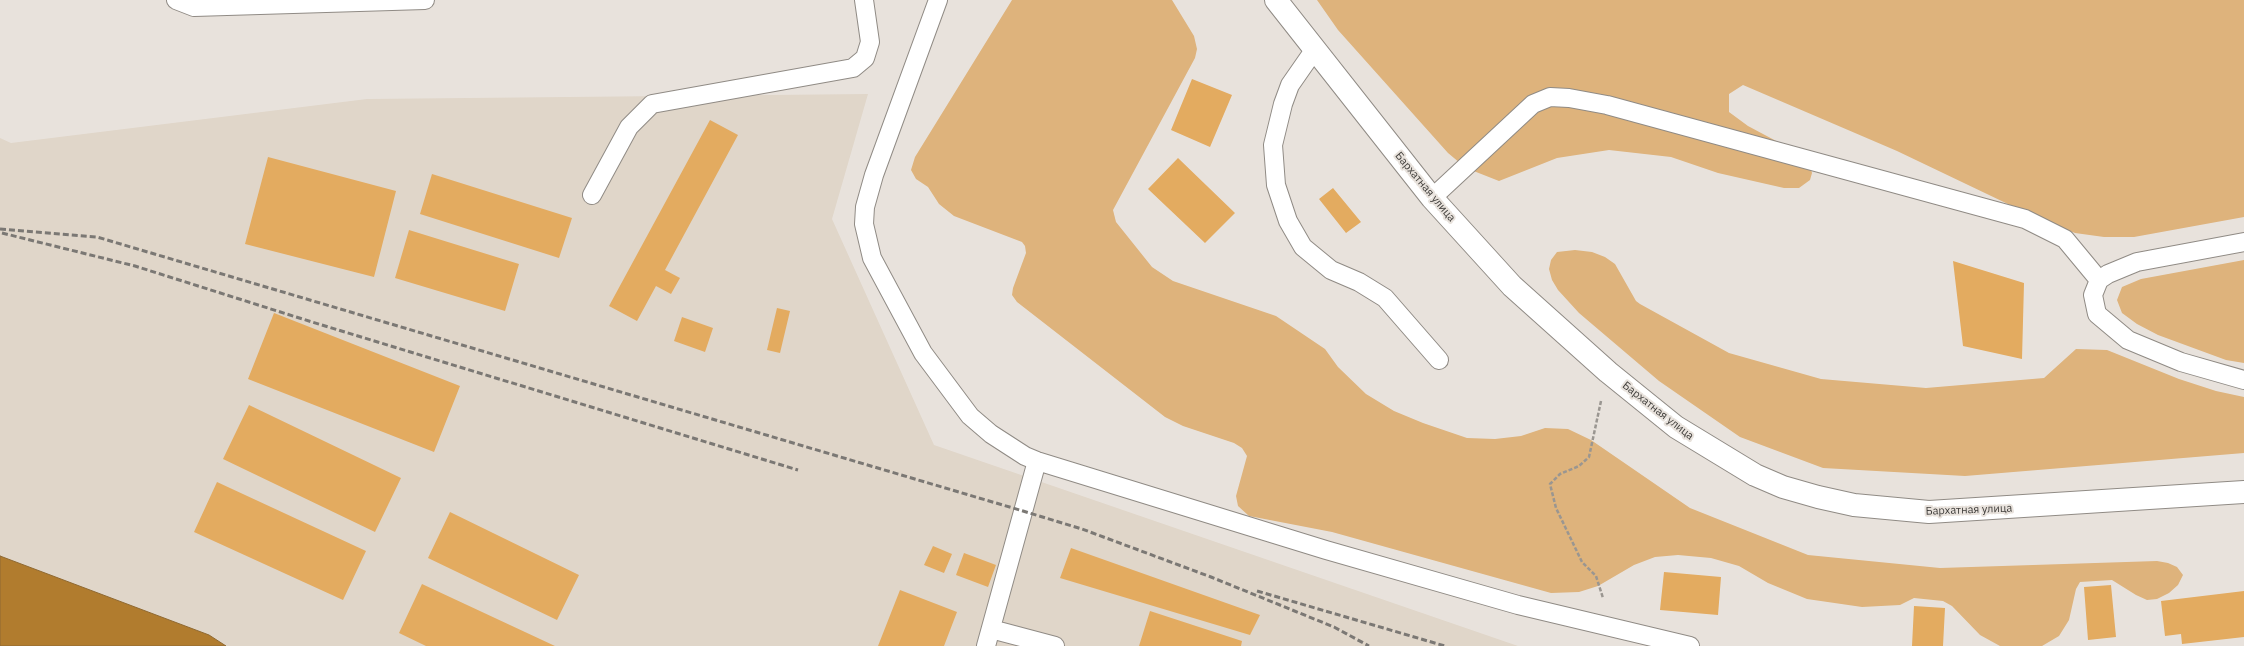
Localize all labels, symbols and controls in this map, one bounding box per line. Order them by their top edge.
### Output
street label: Бархатная улица [1392,150,1458,224]
street label: Бархатная улица [1620,379,1696,443]
street label: Бархатная улица [1925,502,2013,518]

